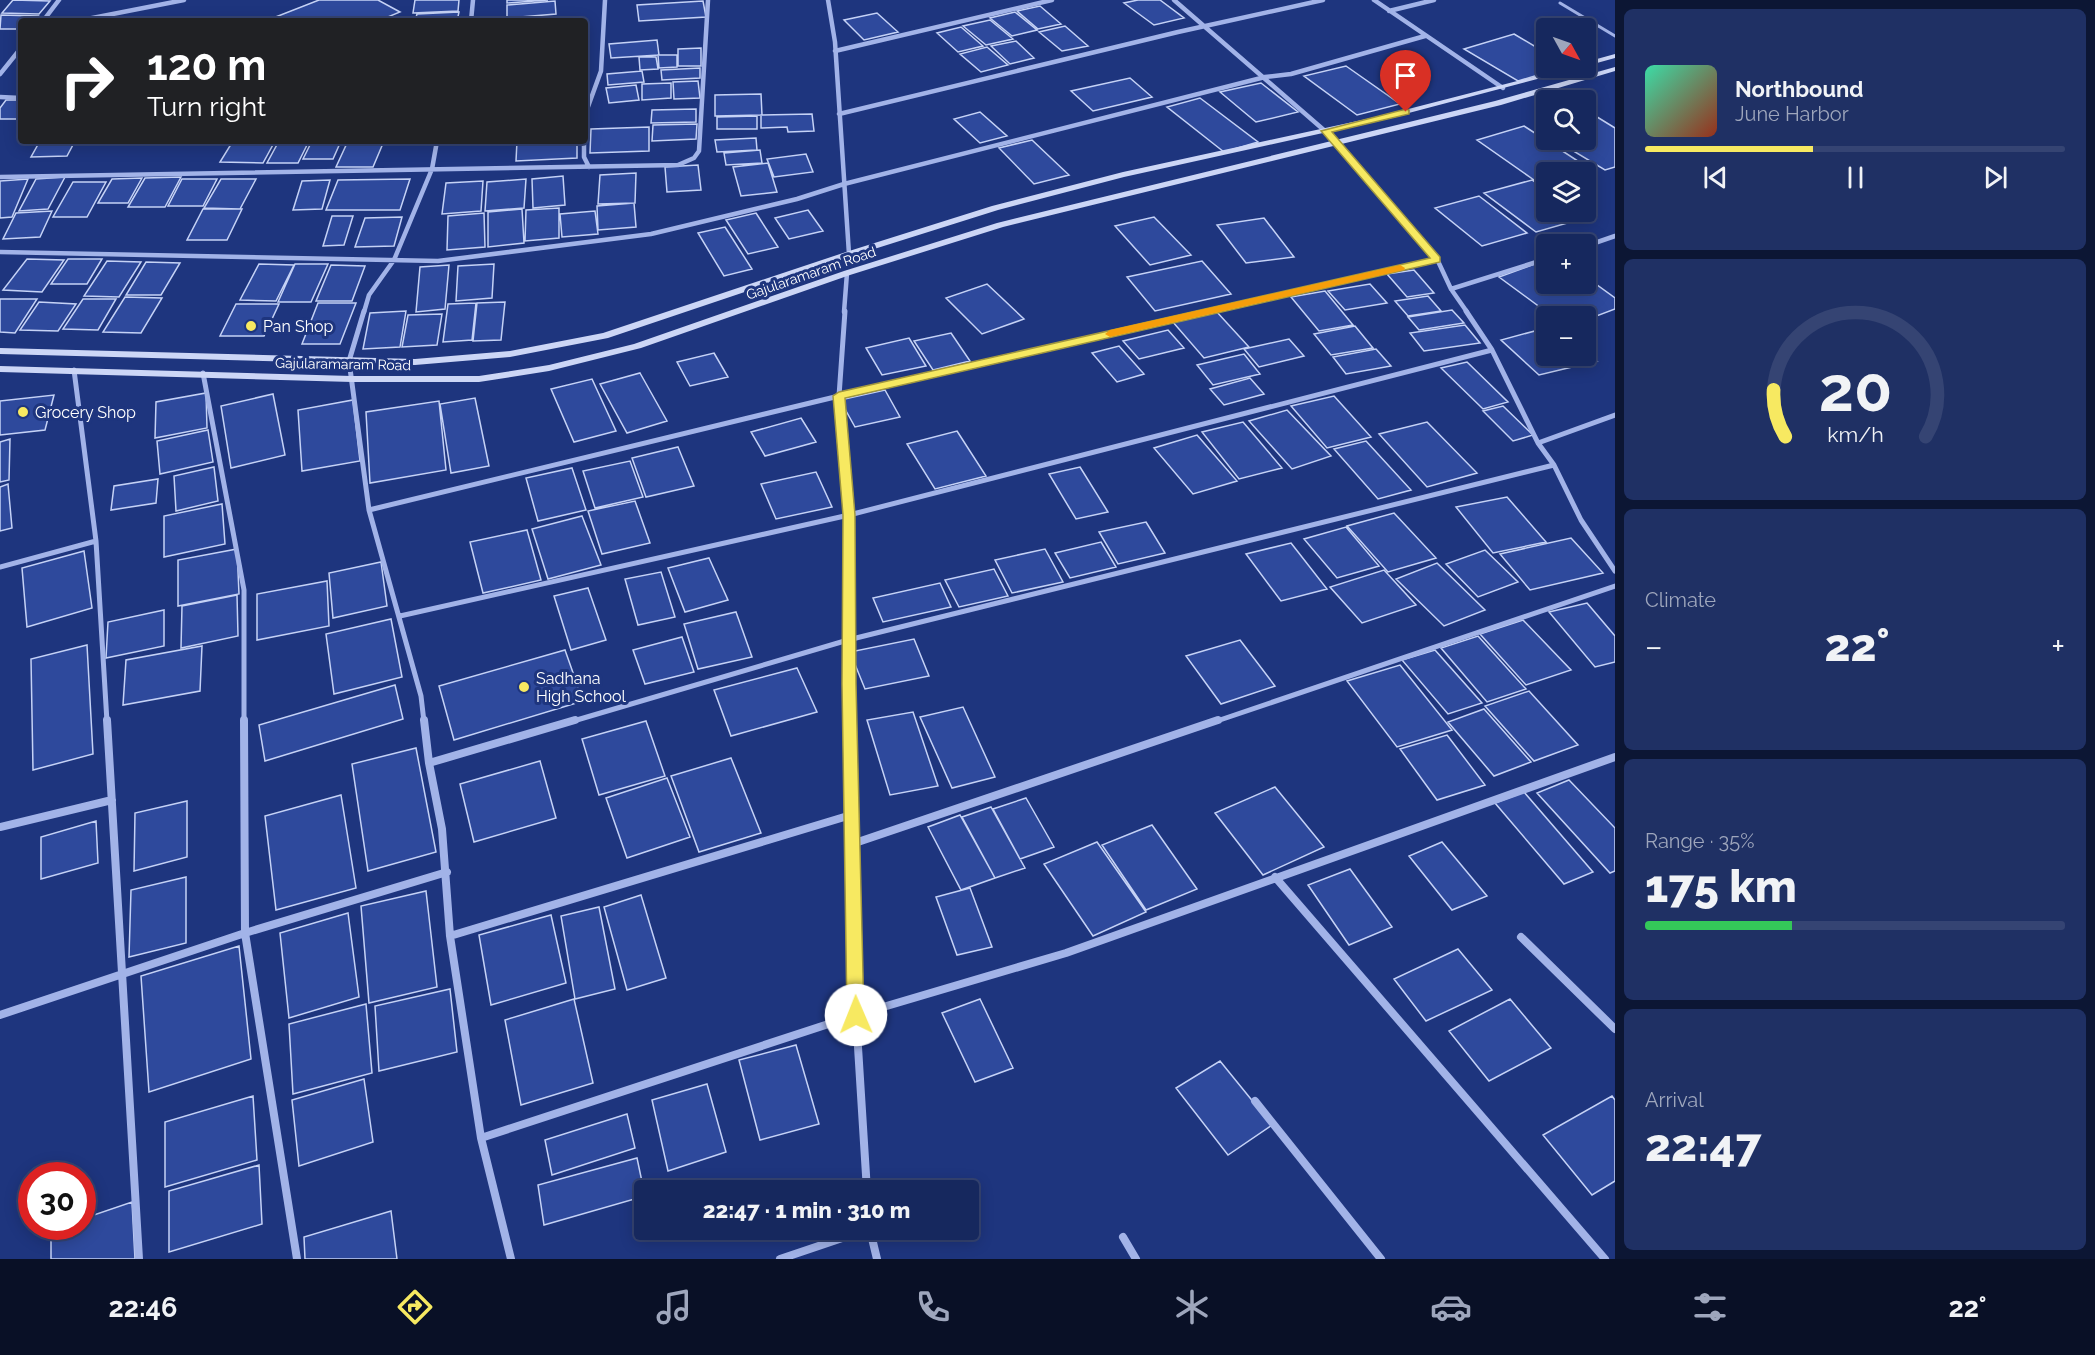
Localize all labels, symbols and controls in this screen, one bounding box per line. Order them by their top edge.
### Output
north arrow [1536,18,1596,78]
map controls [1536,18,1596,366]
text: 120 m [147,41,266,90]
icon: right [48,42,126,120]
pin [1380,50,1431,112]
icon: arrive [1389,59,1422,92]
text: Northbound [1735,76,1864,102]
button: search [1536,90,1596,150]
text: Turn right [147,91,266,122]
text: June Harbor [1735,102,1849,126]
icon: previous [1699,161,1732,194]
icon: pause [1839,161,1872,194]
icon: next [1979,161,2012,194]
button: layers [1536,162,1596,222]
button: + [1536,234,1596,294]
street label: Gajularamaram Road [744,243,878,303]
button: − [1536,306,1596,366]
place label: Pan Shop [263,317,334,336]
marker: Pan Shop [244,319,258,333]
text: 20 [1818,352,1892,426]
street label: Gajularamaram Road [275,355,411,373]
place label: Grocery Shop [35,403,136,422]
marker: Grocery Shop [16,405,30,419]
text: km/h [1827,422,1883,447]
text: Climate [1645,588,1716,612]
text: 22° [1824,619,1890,672]
text: − [1645,627,1663,666]
text: + [2051,627,2065,666]
place label: Sadhana High School [536,669,626,706]
marker: Sadhana High School [517,680,531,694]
text: Range · 35% [1645,829,1754,853]
text: 175 km [1645,860,1797,913]
position arrow [824,983,888,1047]
text: Arrival [1645,1088,1704,1112]
text: 22:47 [1645,1119,1761,1172]
speed limit sign: 30 [18,1162,96,1240]
text: 22:47 · 1 min · 310 m [703,1197,910,1223]
icon: directions [394,1286,436,1328]
icon: music [653,1286,695,1328]
icon: phone [912,1286,954,1328]
icon: climate [1171,1286,1213,1328]
icon: car [1430,1286,1472,1328]
icon: filters [1689,1286,1731,1328]
text: 22:46 [109,1292,177,1323]
text: 22° [1948,1292,1986,1323]

